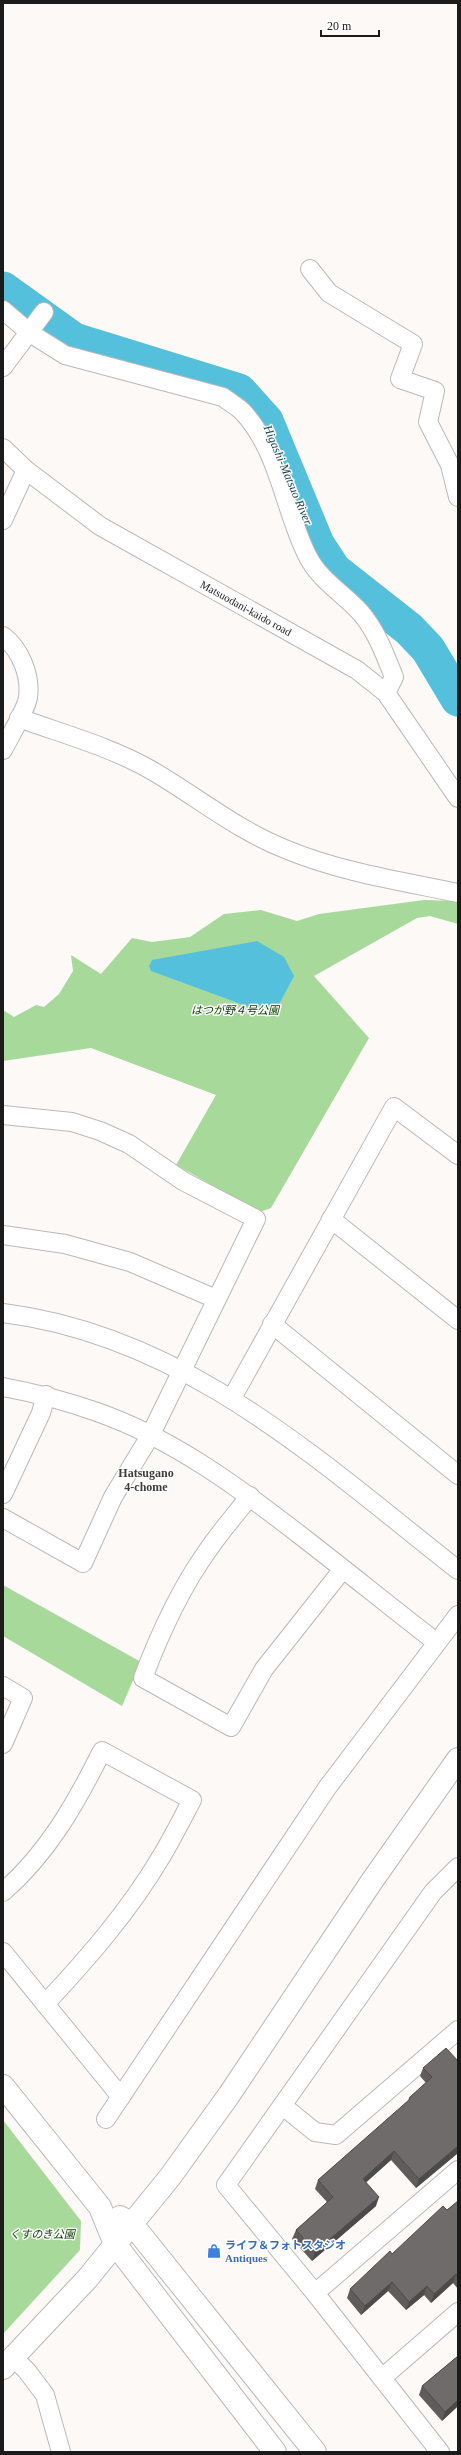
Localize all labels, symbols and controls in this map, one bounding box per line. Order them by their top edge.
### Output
scale bar [321,12,379,38]
text: 20 m [327,19,352,33]
water label: Higashi-Matsuo River [260,422,315,527]
street label: Matsuodani-kaido road [198,578,294,638]
park label: はつが野４号公園 [191,1004,281,1016]
district label: Hatsugano 4-chome [118,1466,174,1494]
park label: くすのき公園 [9,2228,77,2240]
place label: ライフ＆フォトスタジオ Antiques [225,2239,346,2264]
shop icon: ライフ＆フォトスタジオ Antiques [206,2243,222,2259]

